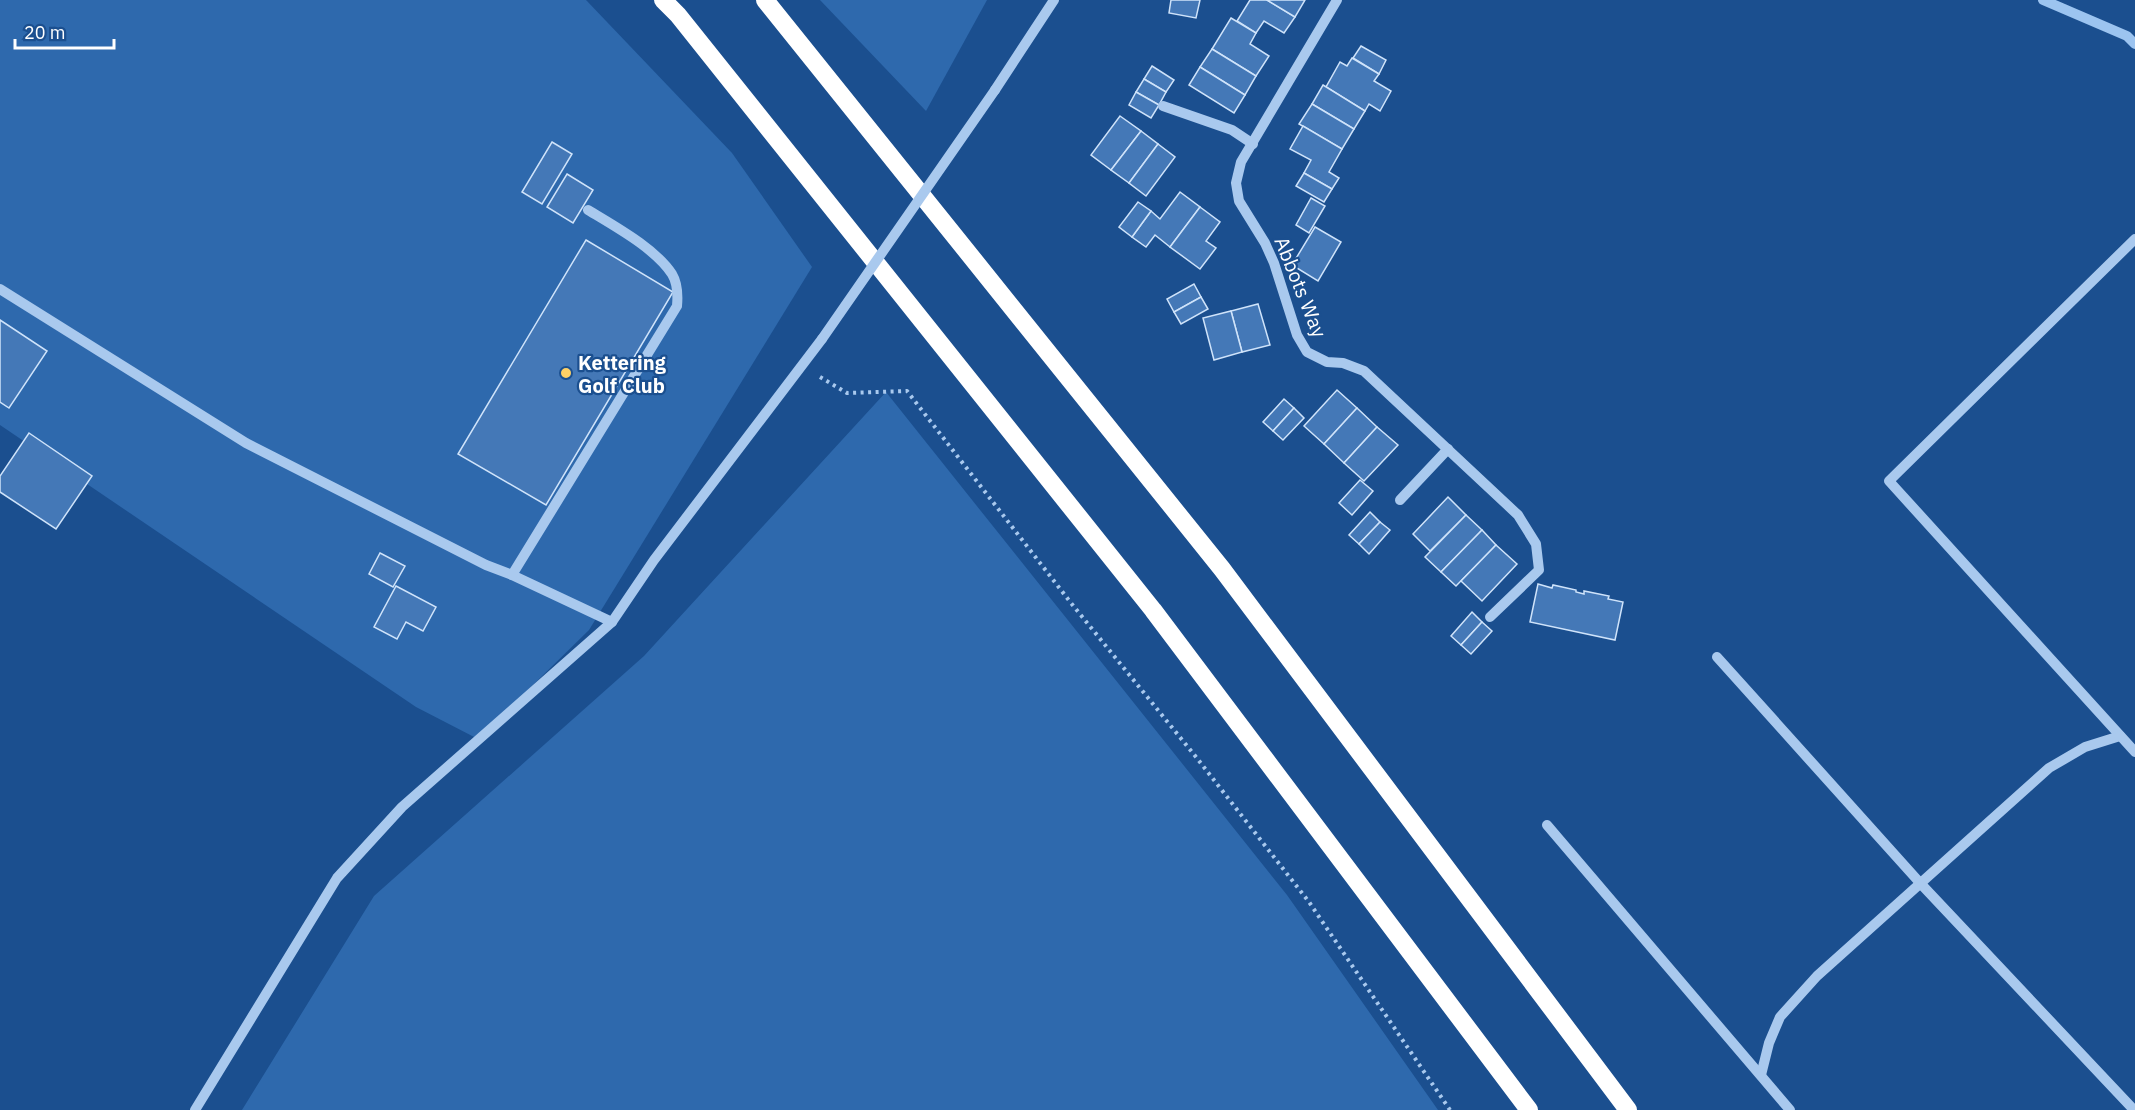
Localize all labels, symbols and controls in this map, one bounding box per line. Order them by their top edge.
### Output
scale bar [15,12,114,50]
text: 20 m [24,21,66,44]
street label: Abbots Way [1268,232,1334,342]
place label: Kettering Golf Club [578,349,667,399]
marker: Kettering Golf Club [559,366,573,380]

